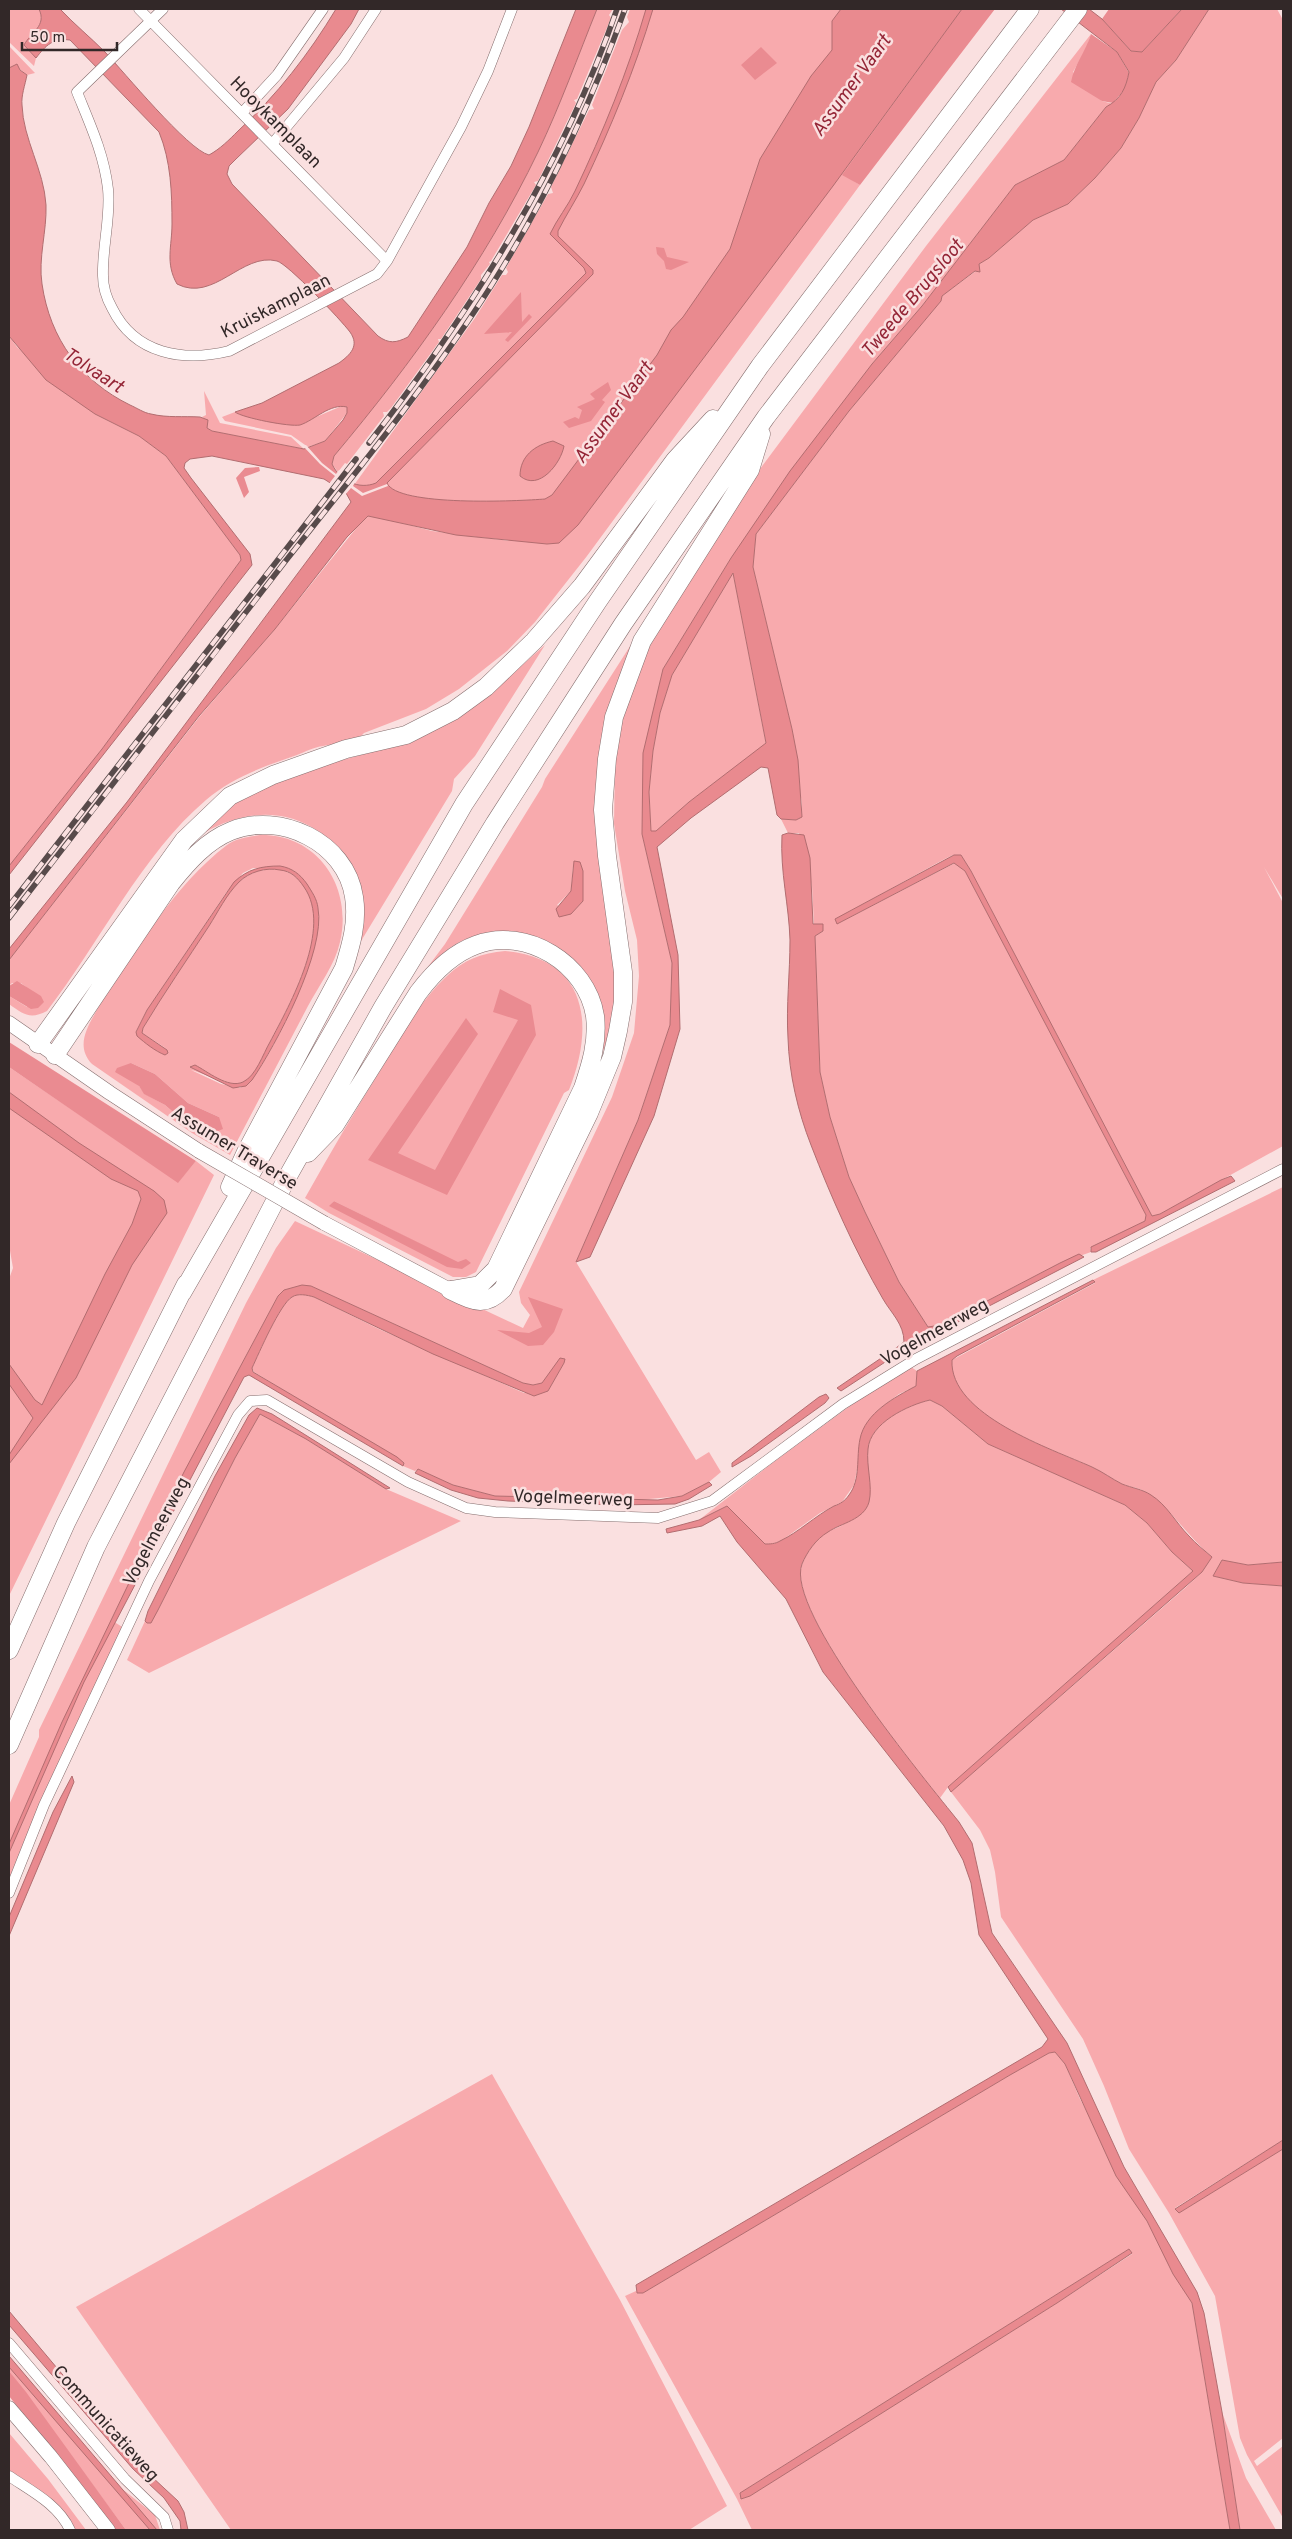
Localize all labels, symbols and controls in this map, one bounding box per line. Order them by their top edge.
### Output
scale bar [22,20,118,52]
text: 50 m [30,29,65,48]
water label: Assumer Vaart [807,29,898,142]
street label: Hooykamplaan [224,72,326,174]
water label: Tweede Brugsloot [857,234,970,363]
street label: Kruiskamplaan [217,269,335,345]
water label: Tolvaart [58,343,129,400]
water label: Assumer Vaart [569,356,660,469]
street label: Assumer Traverse [166,1102,302,1196]
street label: Vogelmeerweg [877,1294,993,1372]
street label: Vogelmeerweg [119,1474,195,1590]
street label: Vogelmeerweg [513,1485,633,1513]
street label: Communicatieweg [47,2361,163,2487]

